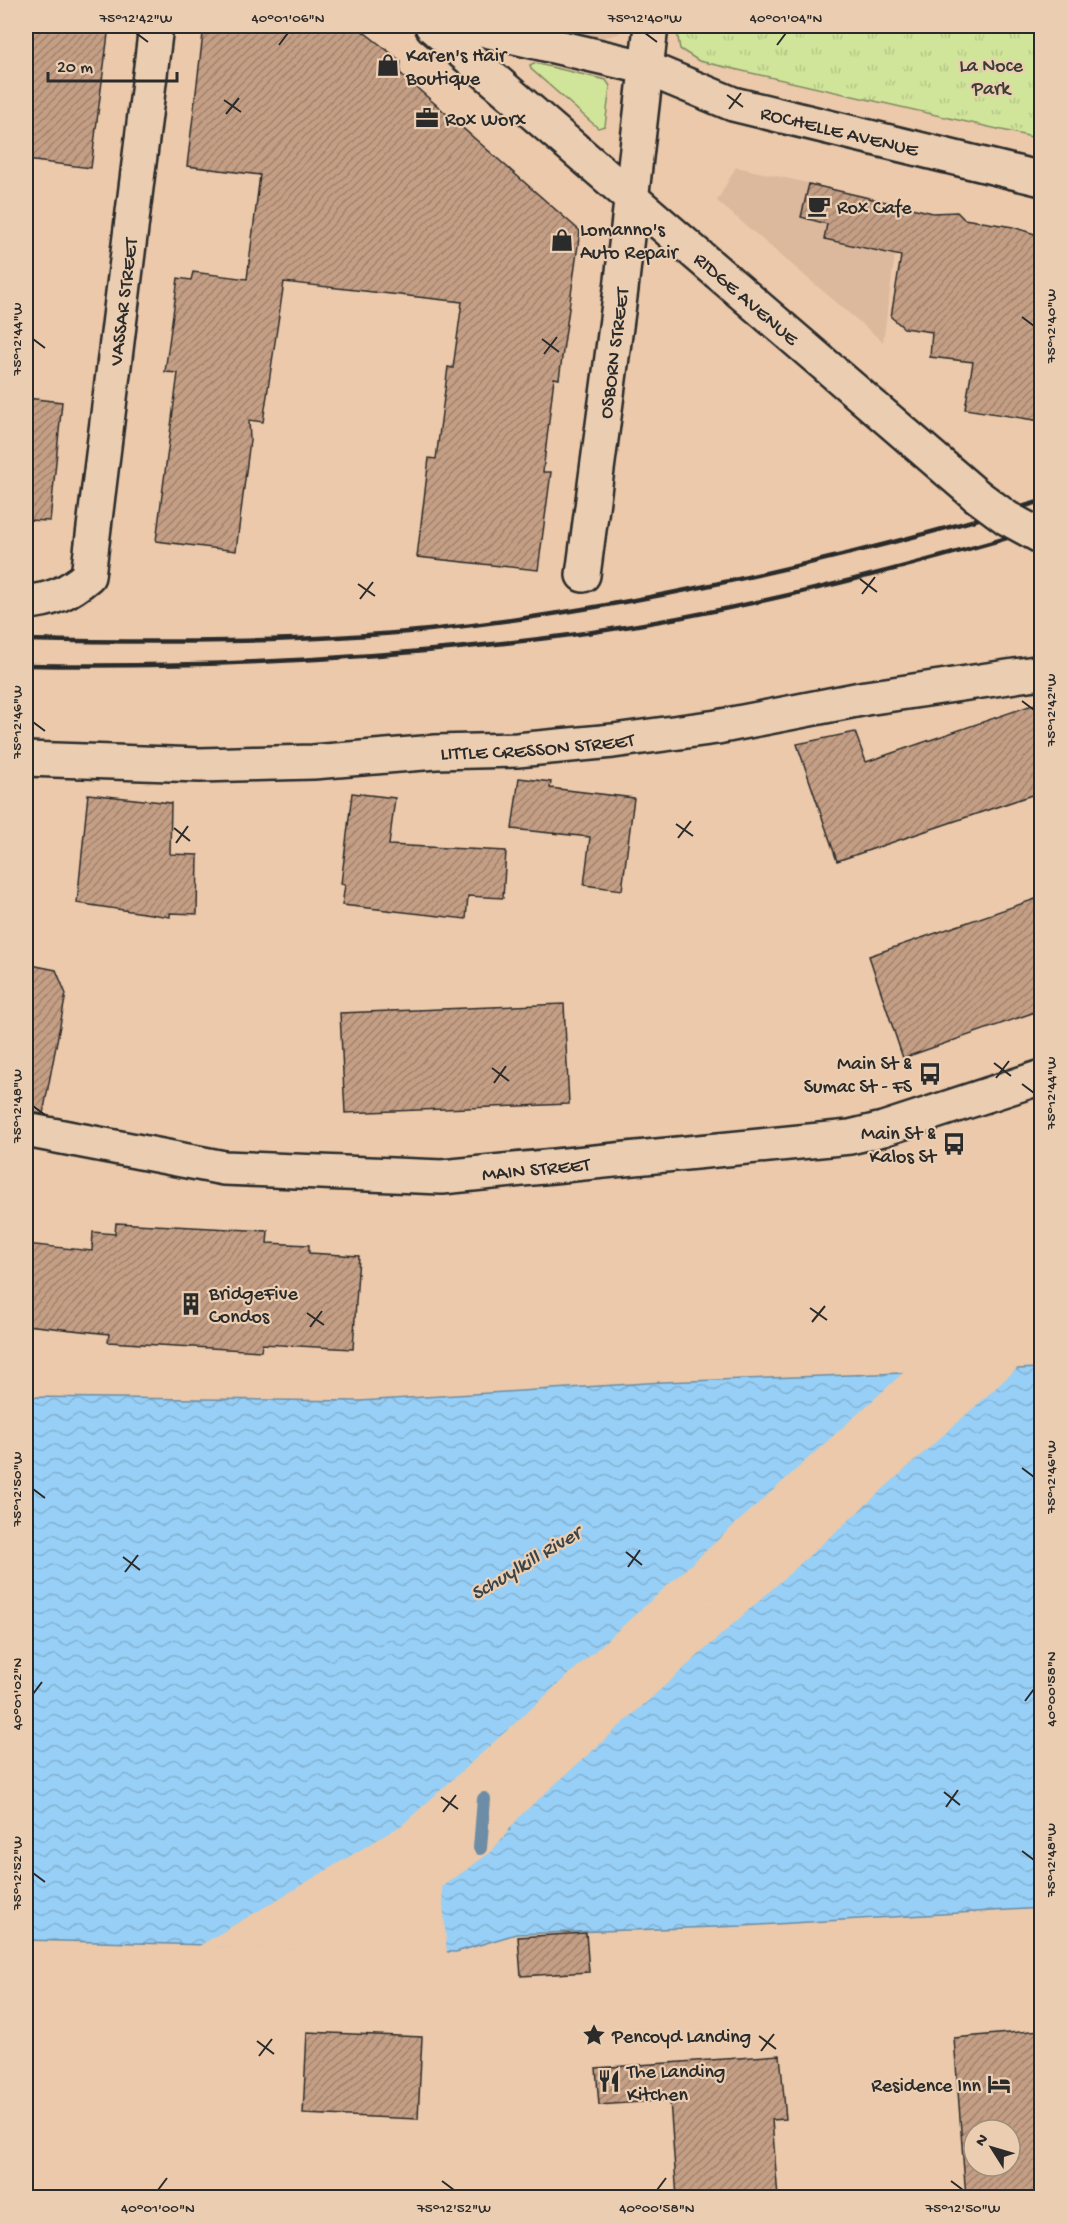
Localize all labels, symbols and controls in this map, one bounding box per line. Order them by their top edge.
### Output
text: 75°12'42"W [98,10,173,28]
text: 40°01'06"N [252,10,325,28]
text: 75°12'40"W [607,10,682,28]
text: 40°01'04"N [750,10,822,28]
scale bar [48,45,177,83]
place label: Karen's Hair Boutique [405,46,508,92]
shop icon: Karen's Hair Boutique [375,52,401,78]
park label: La Noce Park [959,56,1024,102]
text: 20 m [57,58,93,79]
street label: ROCHELLE AVENUE [758,103,922,164]
office icon: Rox Worx [414,105,440,131]
place label: Rox Worx [445,110,527,133]
cafe icon: Rox Cafe [806,193,832,219]
place label: Rox Cafe [837,198,912,221]
place label: Lomanno's Auto Repair [580,220,680,266]
shop icon: Lomanno's Auto Repair [549,227,575,253]
street label: VASSAR STREET [106,236,145,368]
street label: RIDGE AVENUE [688,249,803,353]
street label: OSBORN STREET [596,285,636,420]
text: 75°12'40"W [1043,289,1061,364]
text: 75°12'44"W [9,302,27,376]
text: 75°12'42"W [1043,673,1061,748]
text: 75°12'46"W [9,685,27,760]
street label: LITTLE CRESSON STREET [440,730,637,767]
place label: Main St & Sumac St - FS [804,1054,913,1100]
text: 75°12'44"W [1043,1056,1061,1130]
bus stop icon: Main St & Sumac St - FS [917,1061,943,1087]
text: 75°12'48"W [9,1069,27,1144]
place label: Main St & Kalos St [861,1124,938,1170]
bus stop icon: Main St & Kalos St [941,1131,967,1157]
street label: MAIN STREET [481,1154,592,1188]
place label: BridgeFive Condos [208,1284,298,1330]
building icon: BridgeFive Condos [178,1291,204,1317]
text: 75°12'46"W [1043,1440,1061,1515]
text: 75°12'50"W [9,1451,27,1528]
water label: Schuylkill River [467,1520,590,1608]
text: 40°00'58"N [1043,1651,1061,1727]
text: 40°01'02"N [9,1657,27,1730]
text: 75°12'48"W [1043,1823,1061,1898]
text: 75°12'52"W [9,1836,27,1911]
place icon: Pencoyd Landing [581,2022,607,2048]
place label: Pencoyd Landing [611,2027,751,2050]
place label: The Landing Kitchen [626,2062,725,2108]
restaurant icon: The Landing Kitchen [596,2068,622,2094]
hotel icon: Residence Inn [986,2071,1012,2097]
place label: Residence Inn [871,2076,981,2099]
north arrow [962,2118,1022,2178]
text: N [972,2131,994,2151]
text: 40°01'00"N [121,2200,195,2218]
text: 75°12'52"W [416,2200,491,2218]
text: 40°00'58"N [619,2200,695,2218]
text: 75°12'50"W [924,2200,1001,2218]

